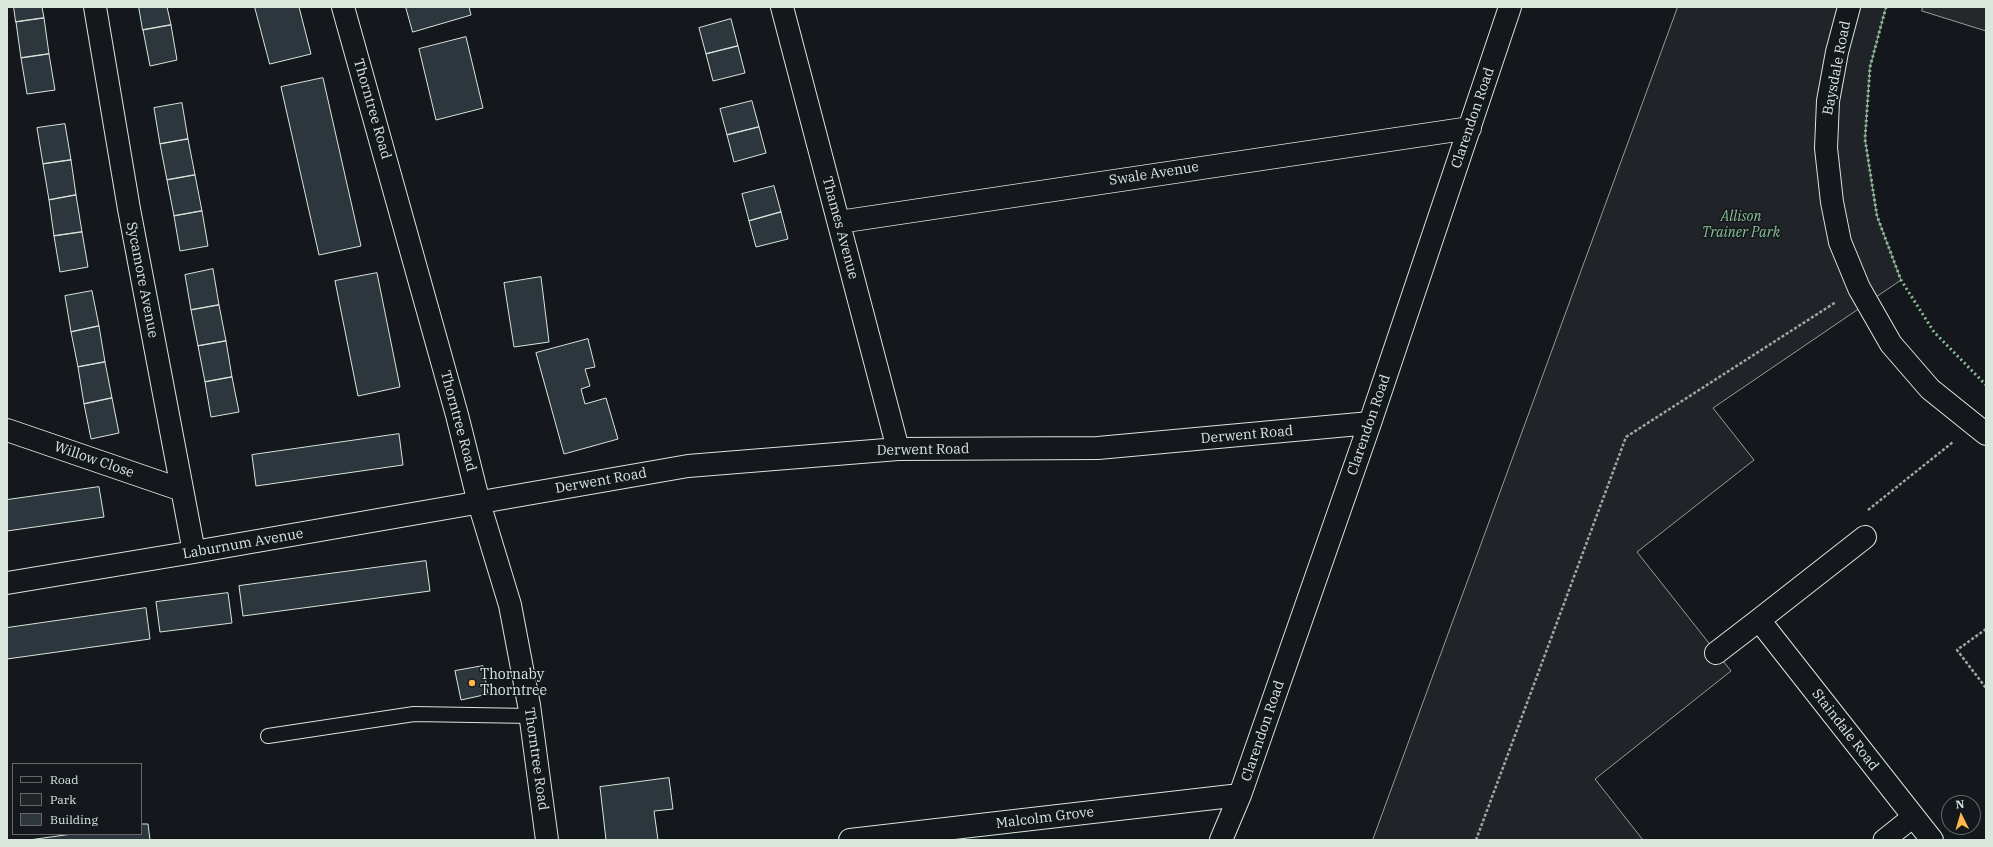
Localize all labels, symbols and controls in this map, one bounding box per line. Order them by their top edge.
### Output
street label: Baysdale Road [1820,19,1854,117]
street label: Thorntree Road [350,57,394,161]
street label: Clarendon Road [1448,65,1498,171]
street label: Swale Avenue [1108,159,1200,189]
street label: Thames Avenue [818,175,862,281]
park label: Allison Trainer Park [1702,209,1780,242]
street label: Sycamore Avenue [123,221,161,339]
street label: Thorntree Road [436,369,480,473]
street label: Clarendon Road [1344,372,1394,478]
street label: Derwent Road [1200,423,1294,447]
street label: Willow Close [52,438,136,482]
street label: Derwent Road [876,441,970,459]
street label: Derwent Road [554,465,648,497]
street label: Laburnum Avenue [181,525,305,563]
place label: Thornaby Thorntree [480,667,547,700]
marker: Thornaby Thorntree [467,678,477,688]
street label: Clarendon Road [1238,678,1288,784]
street label: Staindale Road [1808,686,1882,774]
street label: Thorntree Road [520,706,552,812]
legend [12,763,142,835]
text: Road [50,772,79,787]
text: Park [50,792,76,807]
north arrow [1941,795,1981,835]
text: N [1955,797,1965,811]
street label: Malcolm Grove [995,804,1095,832]
text: Building [50,812,98,827]

